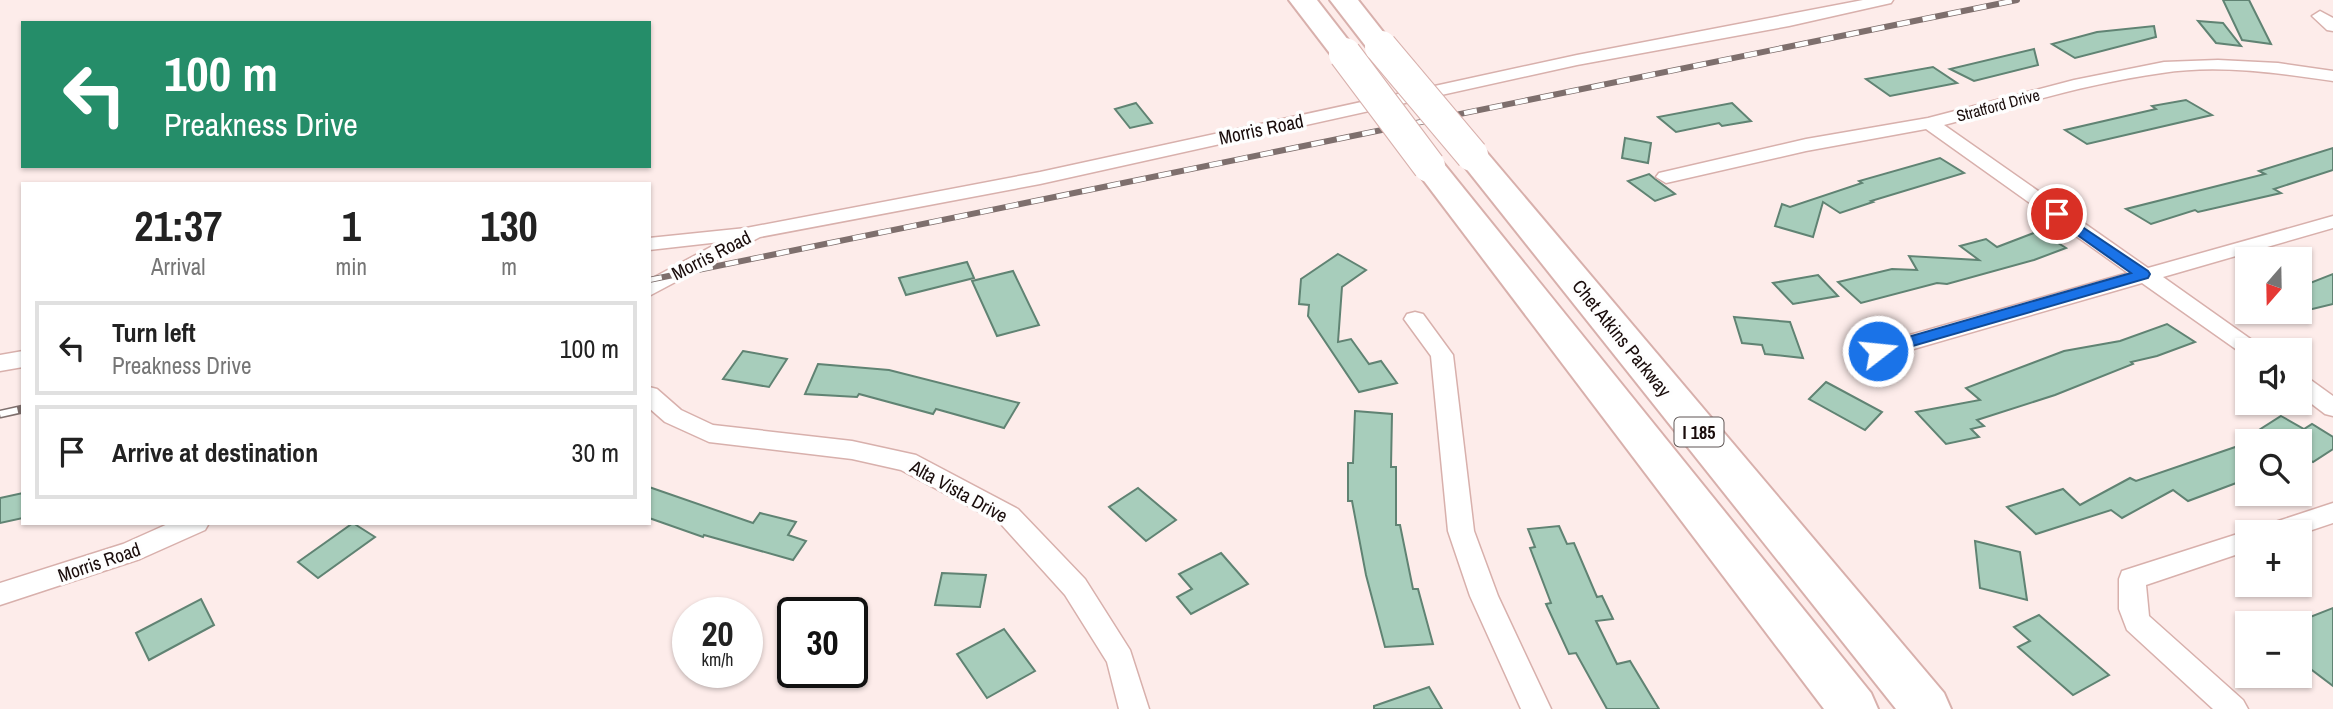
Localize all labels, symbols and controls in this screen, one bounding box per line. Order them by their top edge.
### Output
text: 100 m [164,40,278,106]
icon: left [49,49,140,140]
street label: Stratford Drive [1954,83,2042,127]
text: Preakness Drive [164,103,358,146]
street label: Morris Road [1216,107,1306,151]
pin [2027,184,2087,244]
icon: arrive [2038,195,2076,233]
text: 21:37 [134,198,222,254]
text: 1 [342,198,361,254]
text: 130 [480,198,538,254]
street label: Morris Road [667,224,755,286]
north arrow [2235,247,2312,324]
map controls [2235,247,2312,688]
text: Arrival [151,251,206,282]
text: min [336,251,367,282]
text: m [501,251,517,282]
street label: Chet Atkins Parkway [1567,274,1677,402]
position arrow [1841,314,1915,388]
text: Turn left [112,315,196,350]
icon: left [53,329,91,367]
text: 100 m [560,331,619,366]
button: sound [2235,338,2312,415]
text: Preakness Drive [112,350,251,381]
road number: I 185 [1674,418,1724,446]
button: search [2235,429,2312,506]
icon: arrive [53,433,91,471]
text: Arrive at destination [112,435,318,470]
text: 30 m [572,435,619,470]
street label: Alta Vista Drive [905,453,1013,529]
button: + [2235,520,2312,597]
street label: Morris Road [54,536,144,588]
speed limit sign: 30 [777,597,868,688]
text: 20 [702,610,733,657]
button: − [2235,611,2312,688]
text: km/h [702,647,734,672]

